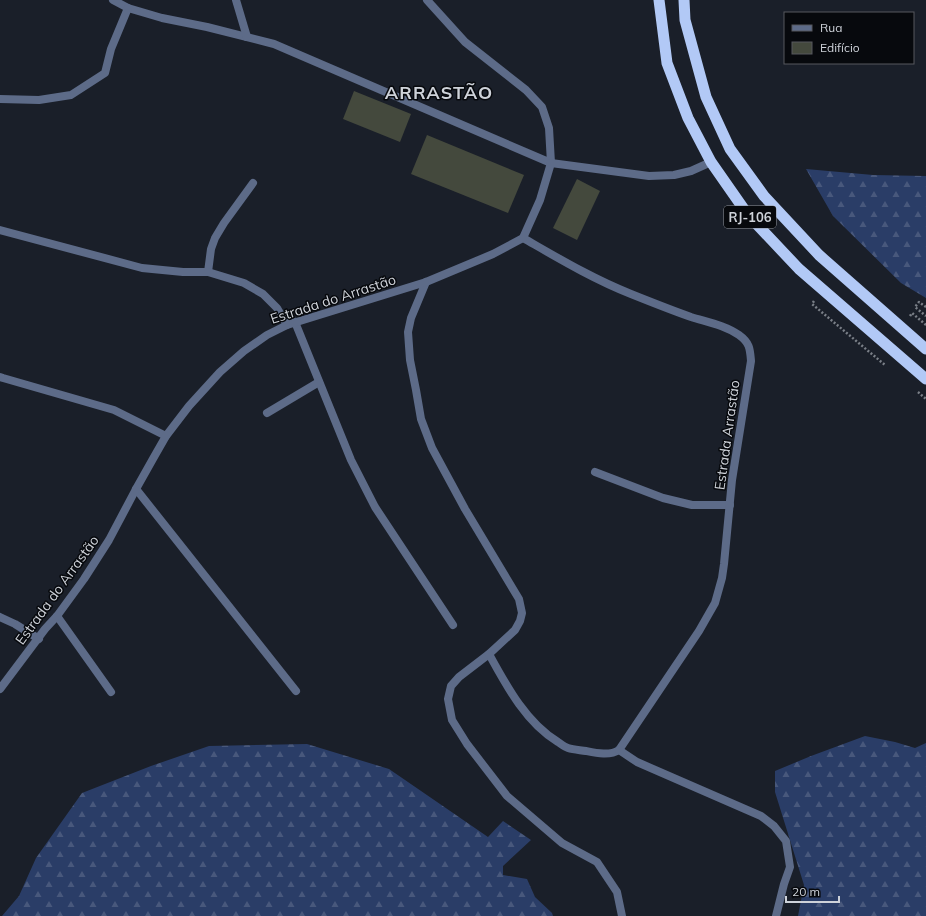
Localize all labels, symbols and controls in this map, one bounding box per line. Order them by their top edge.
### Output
legend [784,12,914,64]
text: Rua [820,20,842,35]
text: Edifício [820,40,860,55]
district label: ARRASTÃO [385,81,493,104]
road number: RJ-106 [724,206,776,228]
street label: Estrada do Arrastão [268,270,398,328]
street label: Estrada Arrastão [710,379,744,491]
street label: Estrada do Arrastão [11,532,103,648]
scale bar [786,878,839,904]
text: 20 m [792,884,820,899]

